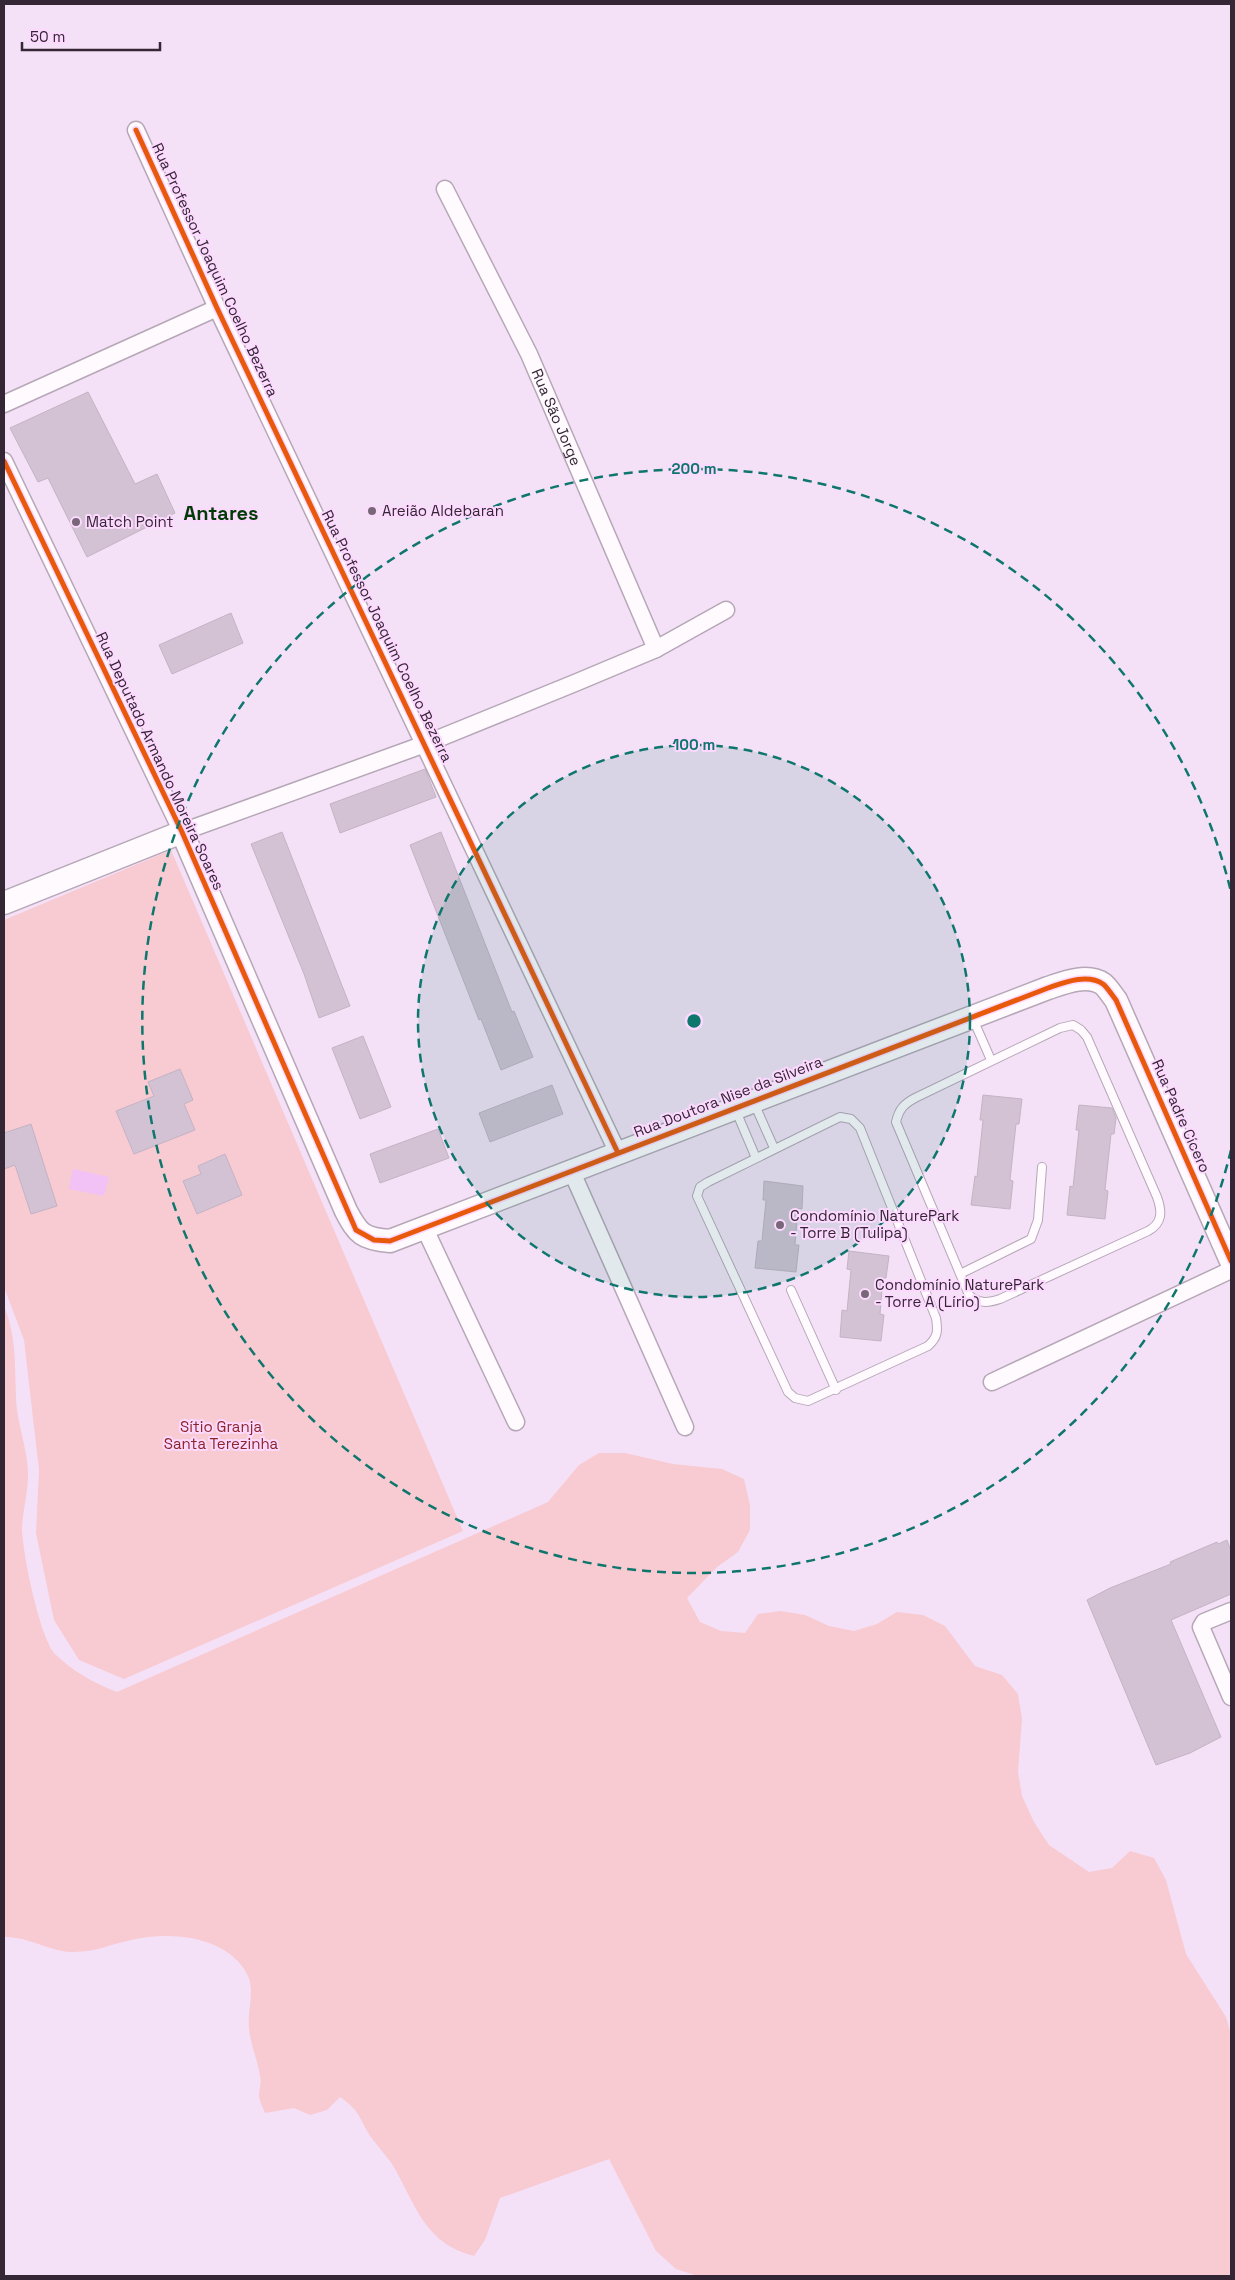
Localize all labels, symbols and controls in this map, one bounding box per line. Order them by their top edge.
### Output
scale bar [22,20,160,52]
text: 50 m [30,27,65,46]
street label: Rua Professor Joaquim Coelho Bezerra [148,140,283,400]
street label: Rua São Jorge [527,366,586,468]
text: 200 m [672,459,716,478]
district label: Antares [184,500,258,526]
place label: Areião Aldebaran [382,501,504,520]
marker: Areião Aldebaran [366,505,378,517]
street label: Rua Professor Joaquim Coelho Bezerra [318,507,457,765]
place label: Match Point [86,512,173,531]
marker: Match Point [70,516,82,528]
street label: Rua Deputado Armando Moreira Soares [92,629,229,893]
text: 100 m [673,735,715,754]
centre of rings [685,1012,703,1030]
street label: Rua Doutora Nise da Silveira [631,1052,825,1141]
street label: Rua Padre Cícero [1148,1056,1215,1175]
place label: Condomínio NaturePark - Torre B (Tulipa) [790,1206,959,1243]
marker: Condomínio NaturePark - Torre B (Tulipa) [774,1219,786,1231]
place label: Condomínio NaturePark - Torre A (Lírio) [875,1275,1044,1312]
marker: Condomínio NaturePark - Torre A (Lírio) [859,1288,871,1300]
park label: Sítio Granja Santa Terezinha [164,1417,279,1453]

